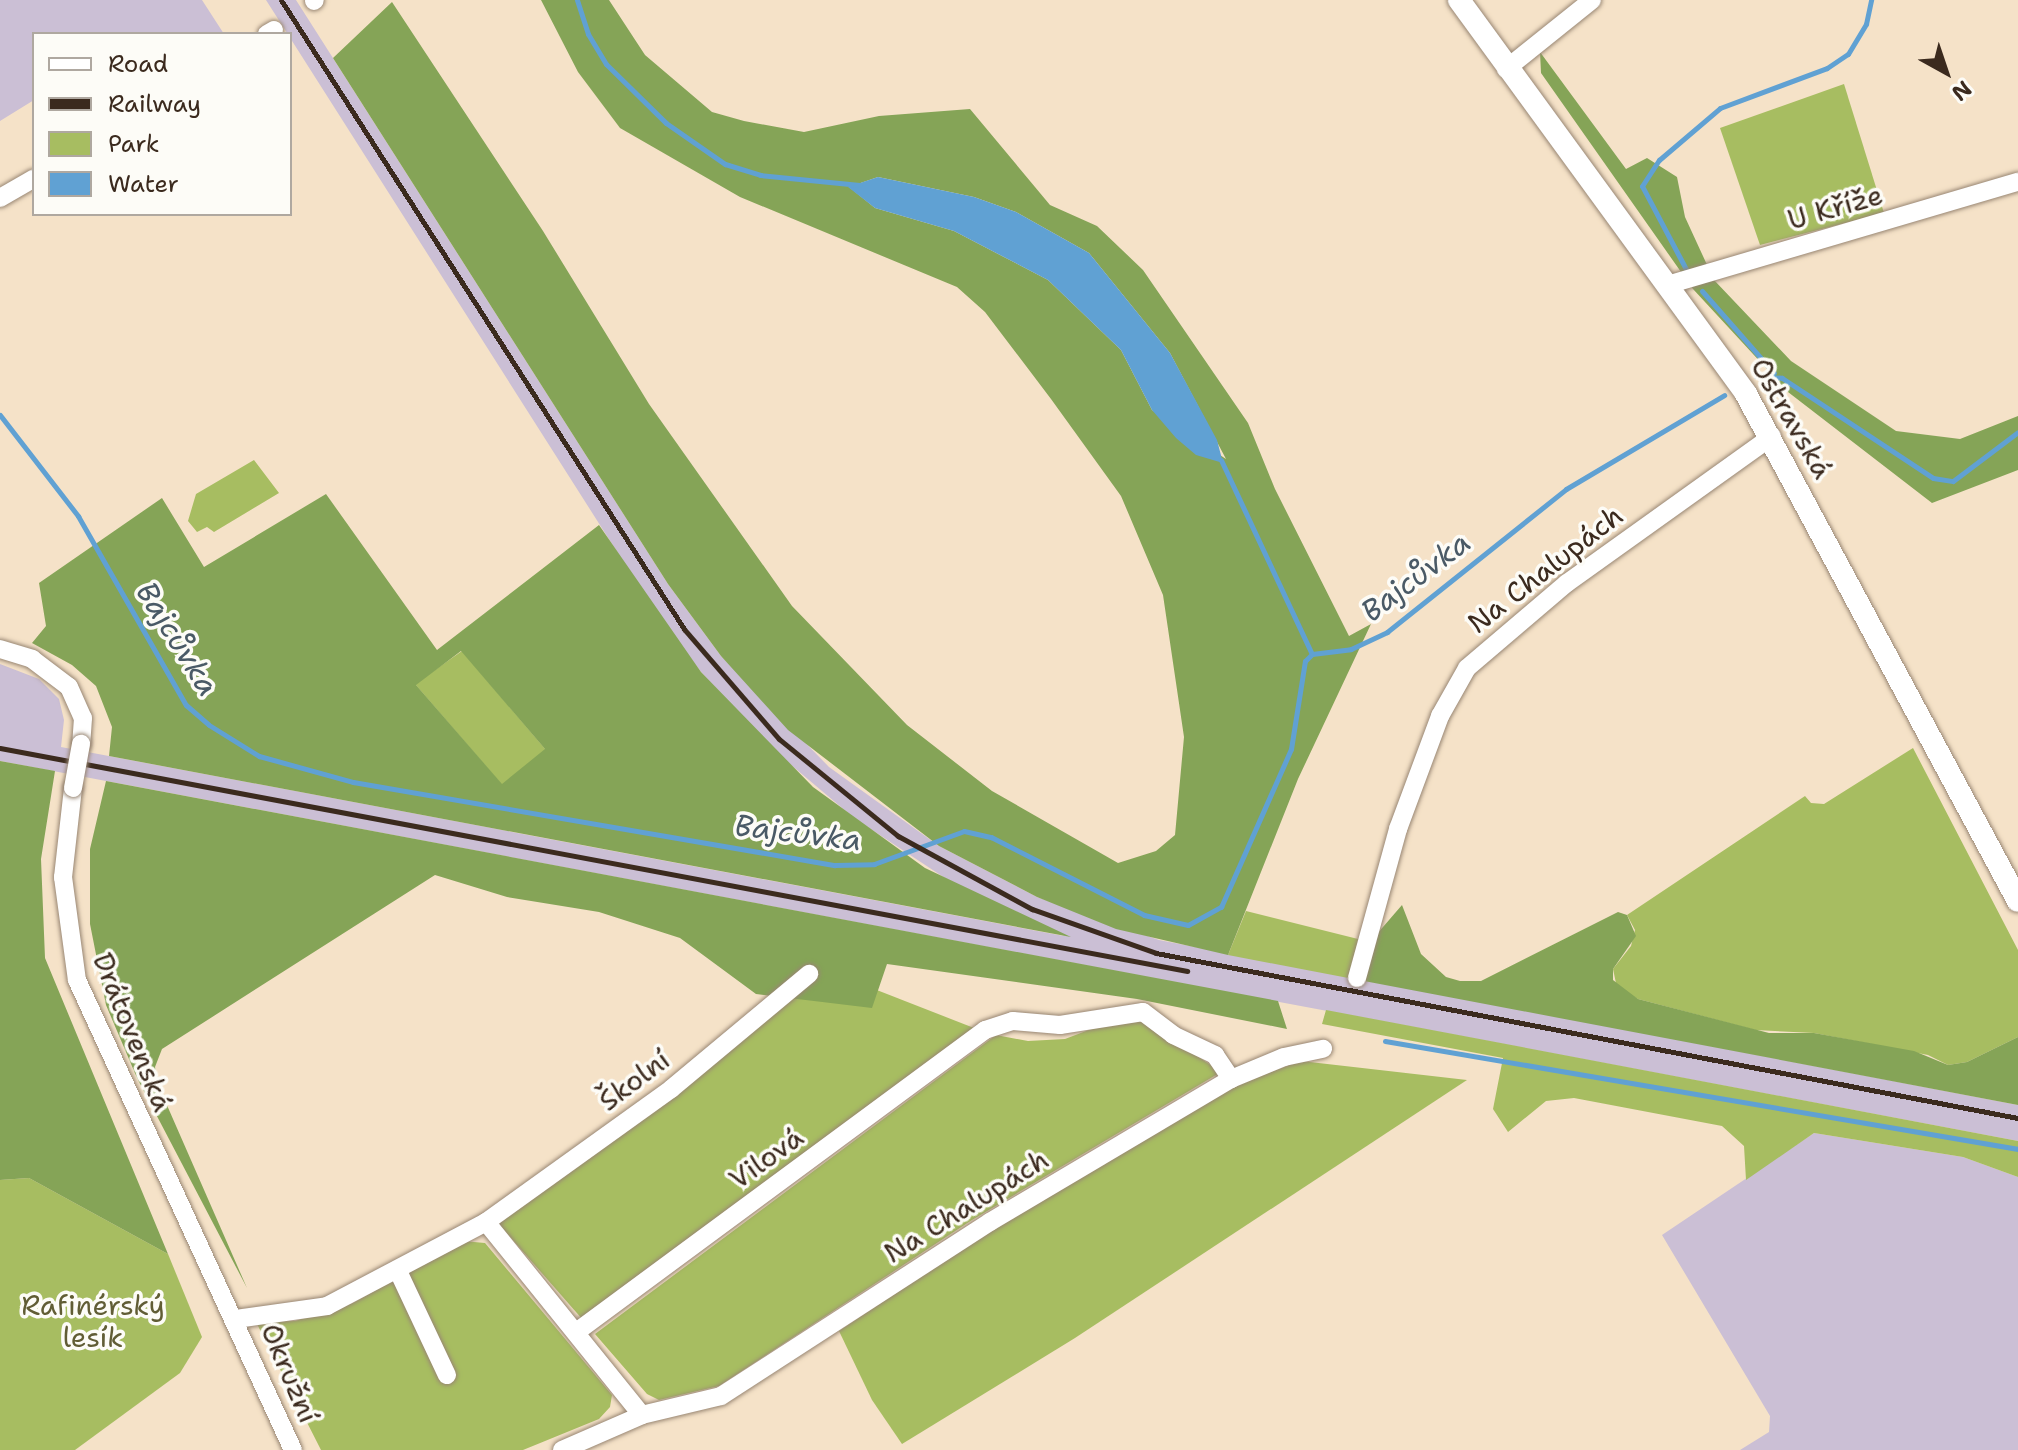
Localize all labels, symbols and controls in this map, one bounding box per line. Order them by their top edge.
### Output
legend [32,32,292,216]
north arrow [1906,32,1986,112]
text: Road [108,48,168,80]
text: N [1946,74,1978,107]
text: Railway [108,88,201,120]
text: Park [108,128,160,160]
text: Water [108,168,179,200]
street label: U Kříže [1784,177,1886,237]
street label: Ostravská [1744,352,1840,484]
street label: Na Chalupách [1461,498,1629,640]
water label: Bajcůvka [1354,524,1478,630]
water label: Bajcůvka [128,575,226,703]
water label: Bajcůvka [733,807,863,859]
street label: Drátovenská [86,948,180,1116]
street label: Školní [592,1042,676,1118]
street label: Vilová [722,1120,810,1196]
street label: Na Chalupách [878,1142,1054,1270]
park label: Rafinérský lesík [21,1288,165,1354]
street label: Okružní [254,1318,326,1428]

